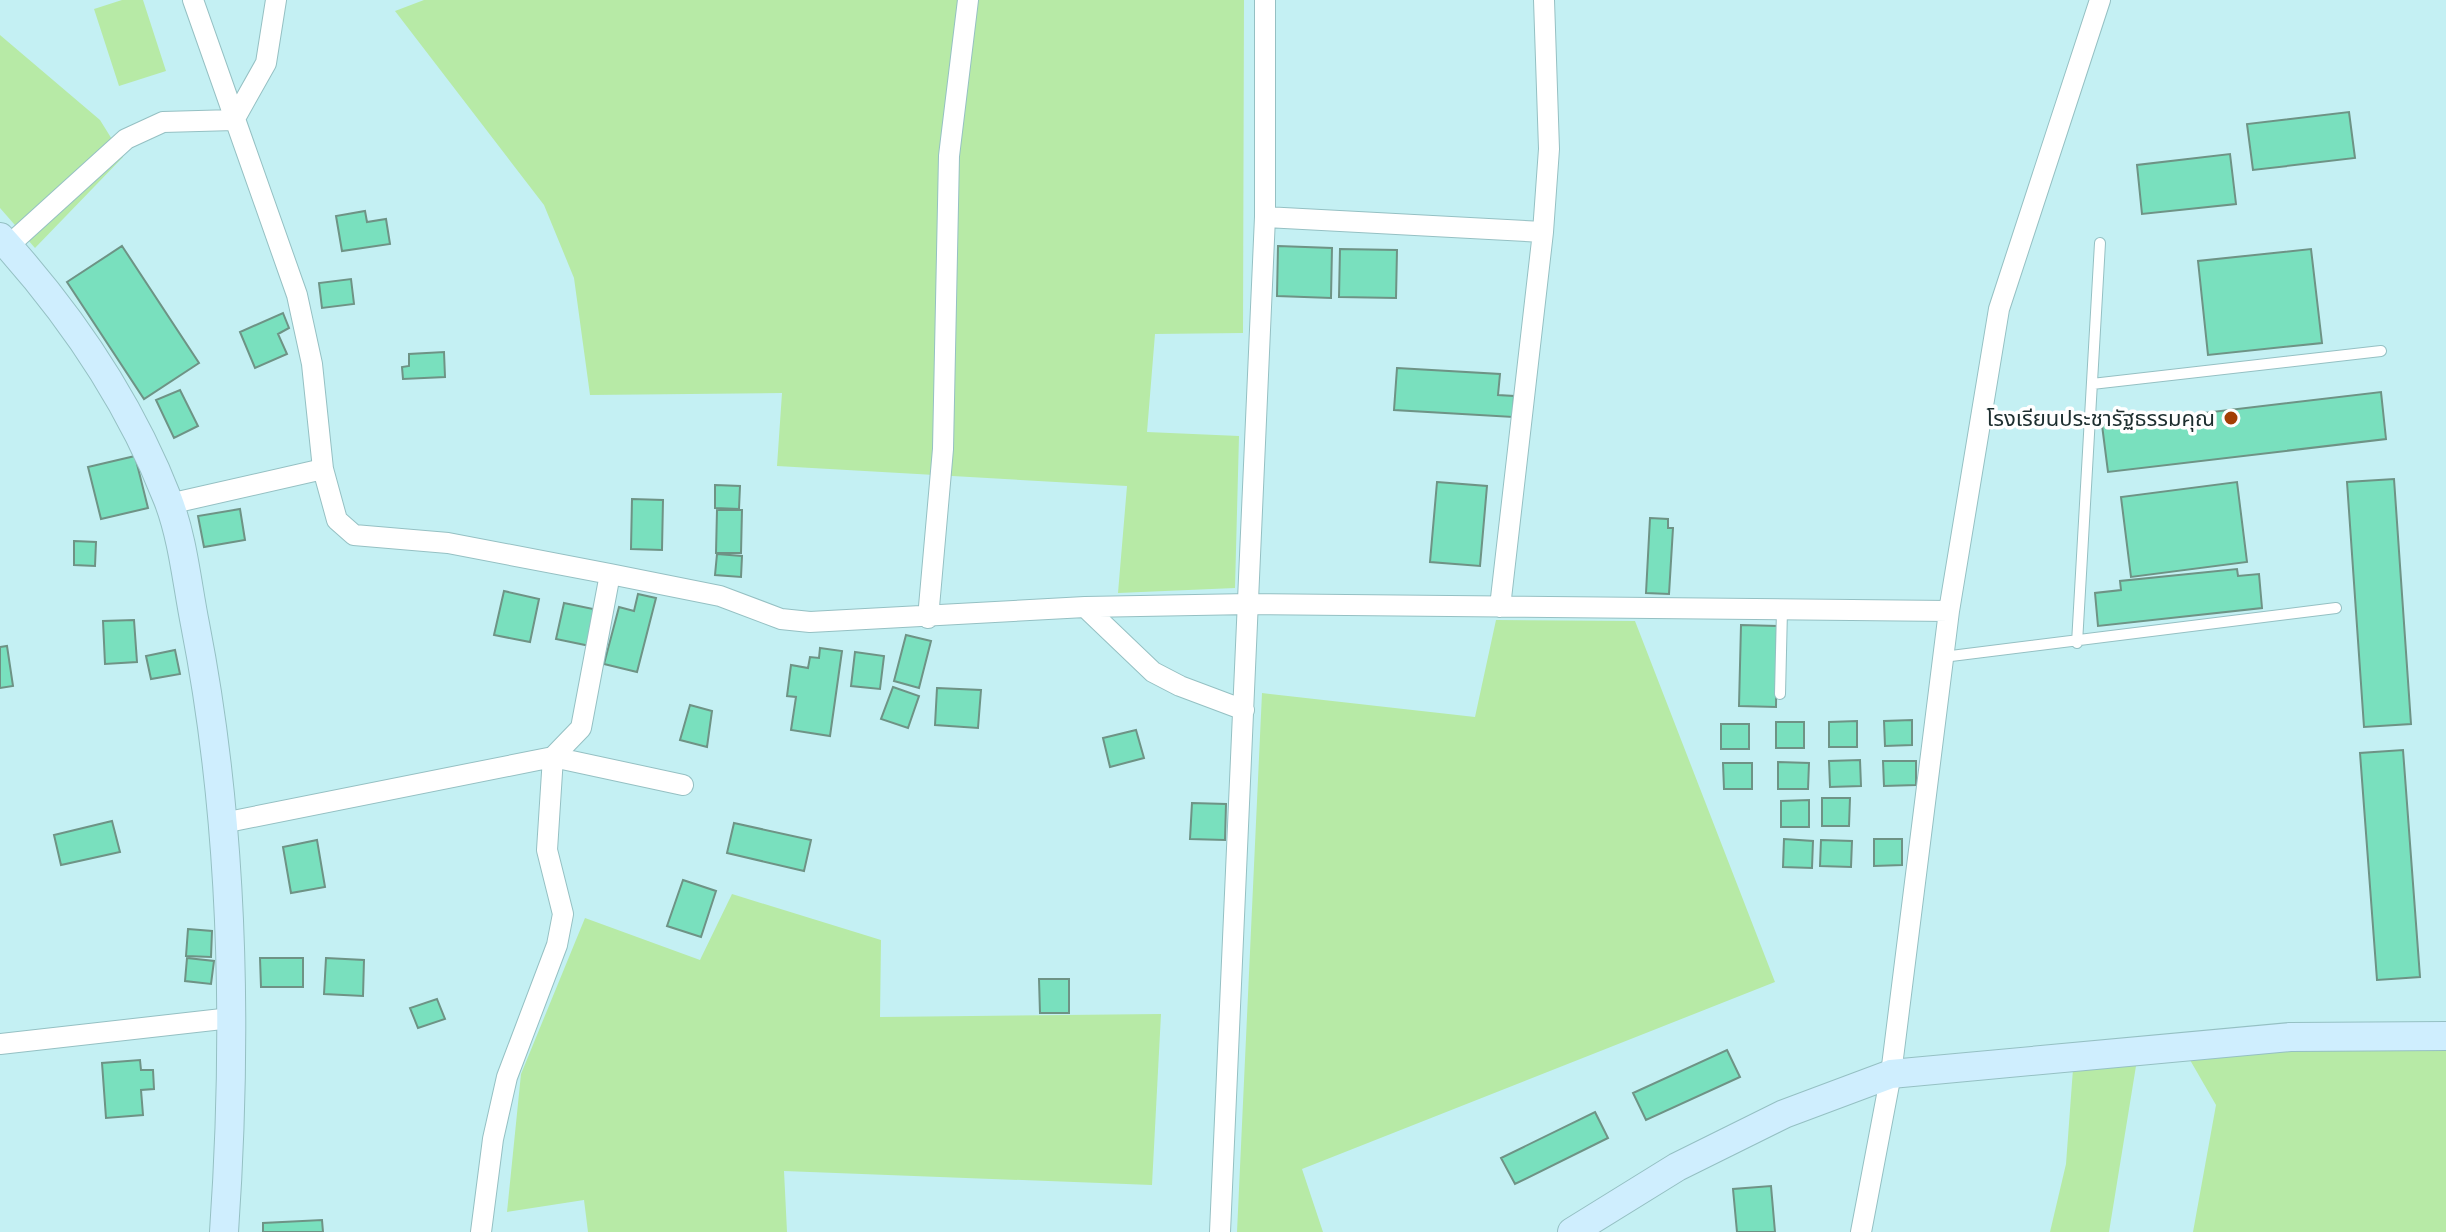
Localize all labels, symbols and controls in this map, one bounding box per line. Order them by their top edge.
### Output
place label: โรงเรียนประชารัฐธรรมคุณ [1987,403,2215,432]
marker: โรงเรียนประชารัฐธรรมคุณ [2222,409,2240,427]

